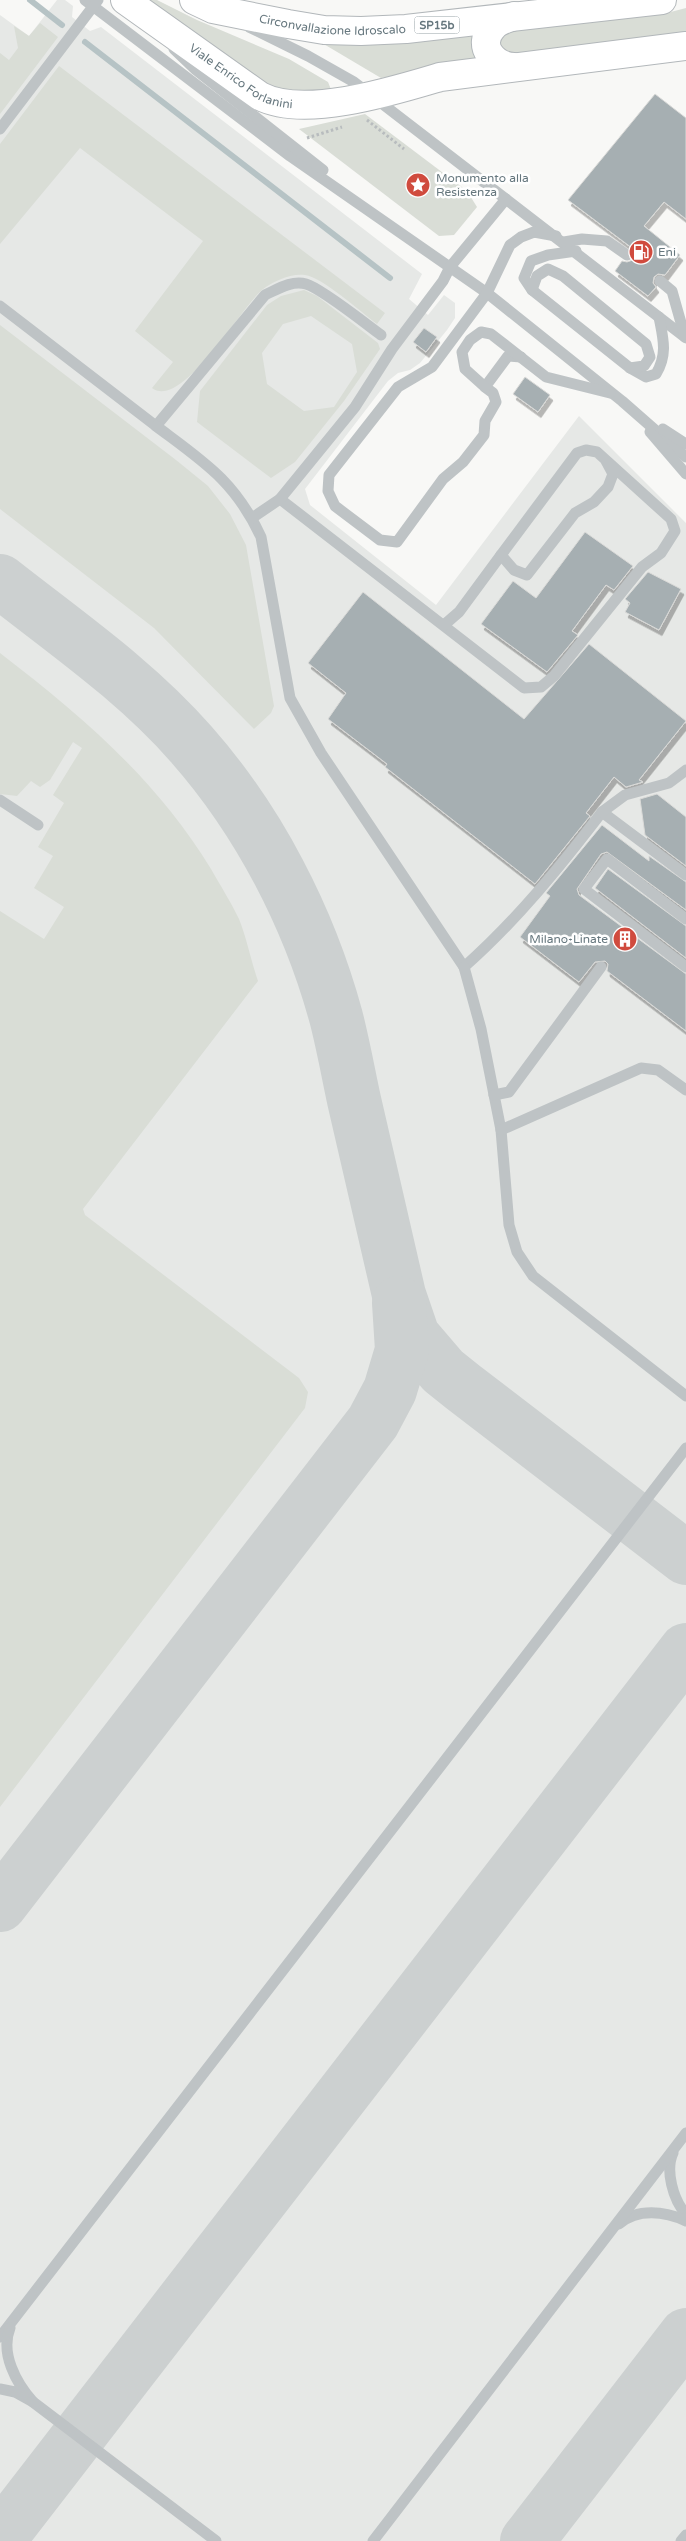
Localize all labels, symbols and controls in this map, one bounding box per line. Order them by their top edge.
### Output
street label: Circonvallazione Idroscalo [258,11,406,38]
road number: SP15b [414,16,460,34]
street label: Viale Enrico Forlanini [186,41,293,111]
place label: Monumento alla Resistenza [436,171,529,199]
place icon: Monumento alla Resistenza [405,172,431,198]
fuel station icon: Eni [628,239,654,265]
place label: Eni [658,245,676,259]
building icon: Milano-Linate [612,926,638,952]
place label: Milano-Linate [529,932,608,946]

